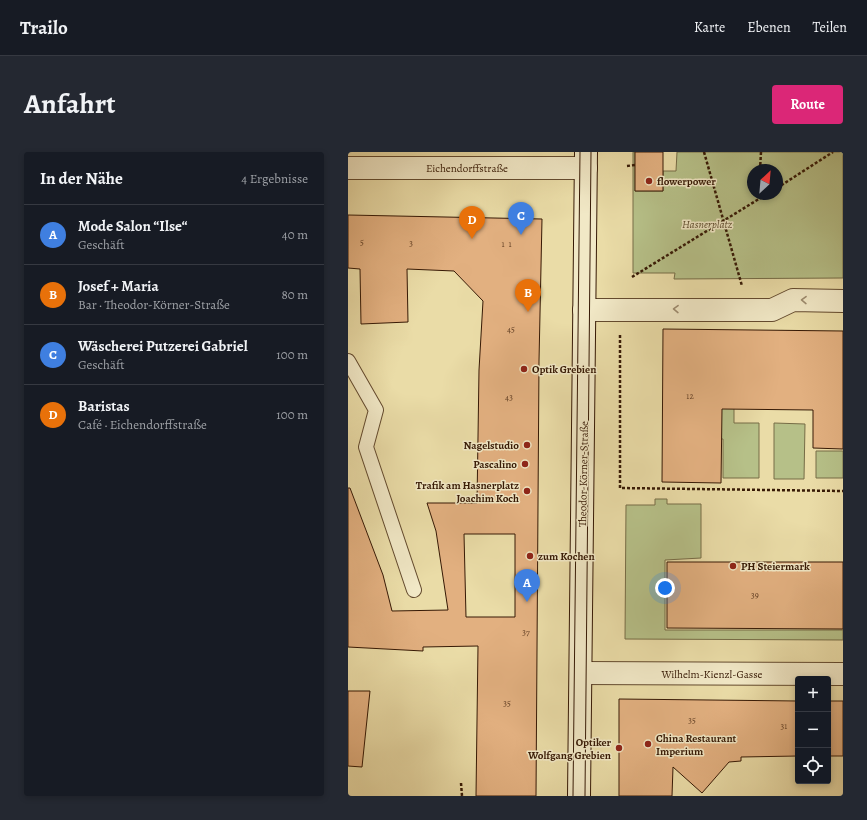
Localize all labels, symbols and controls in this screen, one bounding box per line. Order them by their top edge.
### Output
text: Trailo [20,15,68,41]
text: Karte [694,18,725,37]
text: Ebenen [747,18,791,37]
text: Teilen [813,18,847,37]
text: Anfahrt [24,85,116,123]
button: Route [772,85,843,124]
street label: Eichendorffstraße [426,161,508,176]
north arrow [747,164,783,200]
text: In der Nähe [40,167,123,190]
text: 4 Ergebnisse [241,170,308,187]
place label: flowerpower [657,174,716,189]
marker: flowerpower [644,176,654,186]
pin: C [508,202,534,235]
pin: D [459,206,485,239]
text: Mode Salon “Ilse“ [78,216,187,236]
park label: Hasnerplatz [682,217,733,232]
text: A [49,226,57,243]
text: 40 m [282,226,308,243]
text: Geschäft [78,236,124,253]
house number: 5 [360,236,364,248]
house number: 3 [409,237,413,249]
house number: 1 [501,238,505,250]
house number: 1 [508,238,512,250]
text: Josef + Maria [78,276,159,296]
pin: B [515,279,541,312]
text: B [49,286,57,303]
text: 80 m [281,286,308,303]
text: Bar · Theodor-Körner-Straße [78,296,230,313]
one-way arrow [801,296,807,304]
one-way arrow [673,305,679,313]
house number: 45 [507,323,515,335]
text: Wäscherei Putzerei Gabriel [78,336,248,356]
text: C [49,346,57,363]
text: 100 m [276,346,308,363]
text: Geschäft [78,356,124,373]
place label: Optik Grebien [532,362,596,377]
marker: Optik Grebien [519,364,529,374]
house number: 12 [686,390,694,402]
house number: 43 [505,391,513,403]
text: Baristas [78,396,130,416]
text: D [48,406,58,423]
text: 100 m [276,406,308,423]
text: Café · Eichendorffstraße [78,416,207,433]
street label: Theodor-Körner-Straße [575,421,592,527]
place label: Nagelstudio [463,438,519,453]
marker: Nagelstudio [522,440,532,450]
place label: Pascalino [473,457,517,472]
marker: Pascalino [520,459,530,469]
place label: Trafik am Hasnerplatz Joachim Koch [416,478,519,506]
marker: Trafik am Hasnerplatz Joachim Koch [522,486,532,496]
place label: zum Kochen [538,549,595,564]
marker: zum Kochen [525,551,535,561]
place label: PH Steiermark [741,559,810,574]
marker: PH Steiermark [728,561,738,571]
pin: A [514,569,540,602]
your location [655,578,675,598]
house number: 39 [751,589,759,601]
house number: 37 [522,626,530,638]
street label: Wilhelm-Kienzl-Gasse [660,667,763,682]
map controls [795,676,831,784]
button: + [795,676,831,712]
house number: 35 [503,697,511,709]
button: − [795,712,831,748]
house number: 35 [688,714,696,726]
house number: 31 [781,720,787,732]
place label: China Restaurant Imperium [656,731,737,759]
place label: Optiker Wolfgang Grebien [527,735,611,763]
marker: China Restaurant Imperium [643,739,653,749]
marker: Optiker Wolfgang Grebien [614,743,624,753]
button: locate [795,748,831,784]

